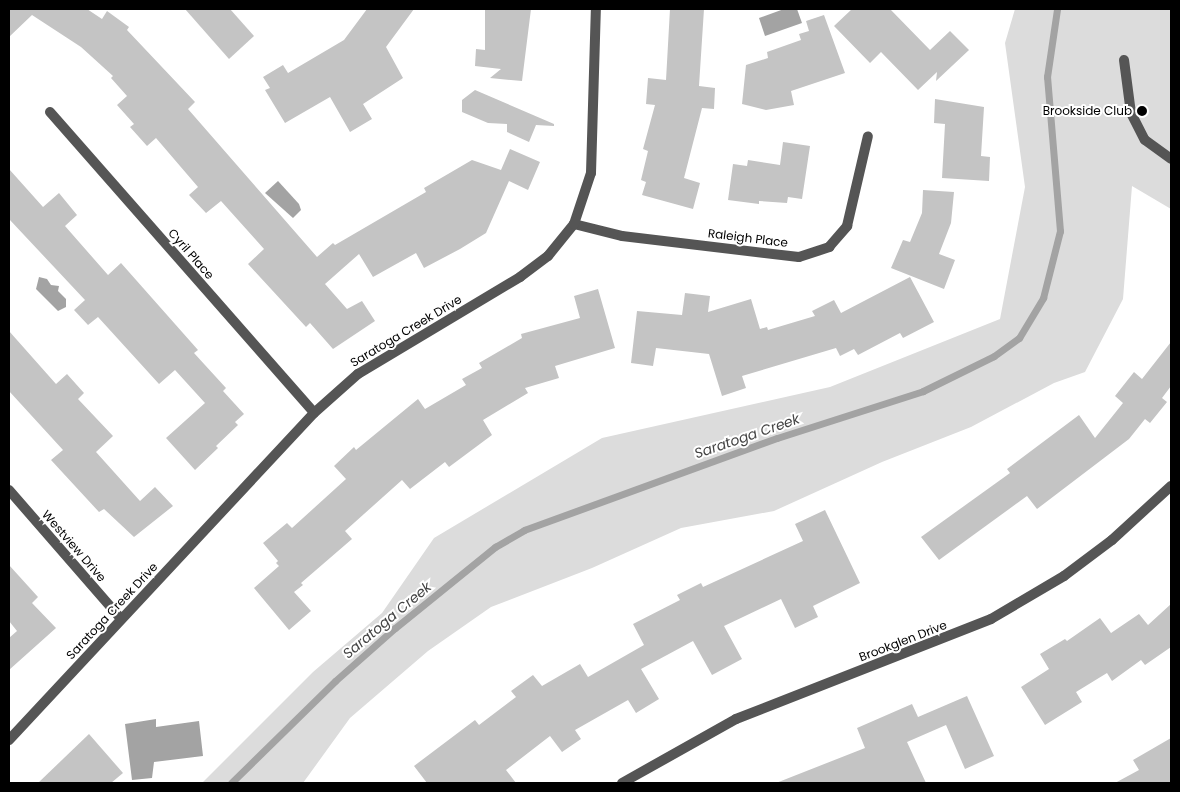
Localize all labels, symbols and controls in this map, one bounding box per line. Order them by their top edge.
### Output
place label: Brookside Club [1043,104,1132,118]
marker: Brookside Club [1136,105,1148,117]
street label: Cyril Place [165,226,217,282]
street label: Raleigh Place [707,226,789,250]
street label: Saratoga Creek Drive [348,292,464,370]
water label: Saratoga Creek [692,410,802,462]
street label: Westview Drive [39,507,109,585]
street label: Saratoga Creek Drive [63,560,161,662]
water label: Saratoga Creek [339,578,435,662]
street label: Brookglen Drive [857,618,949,664]

